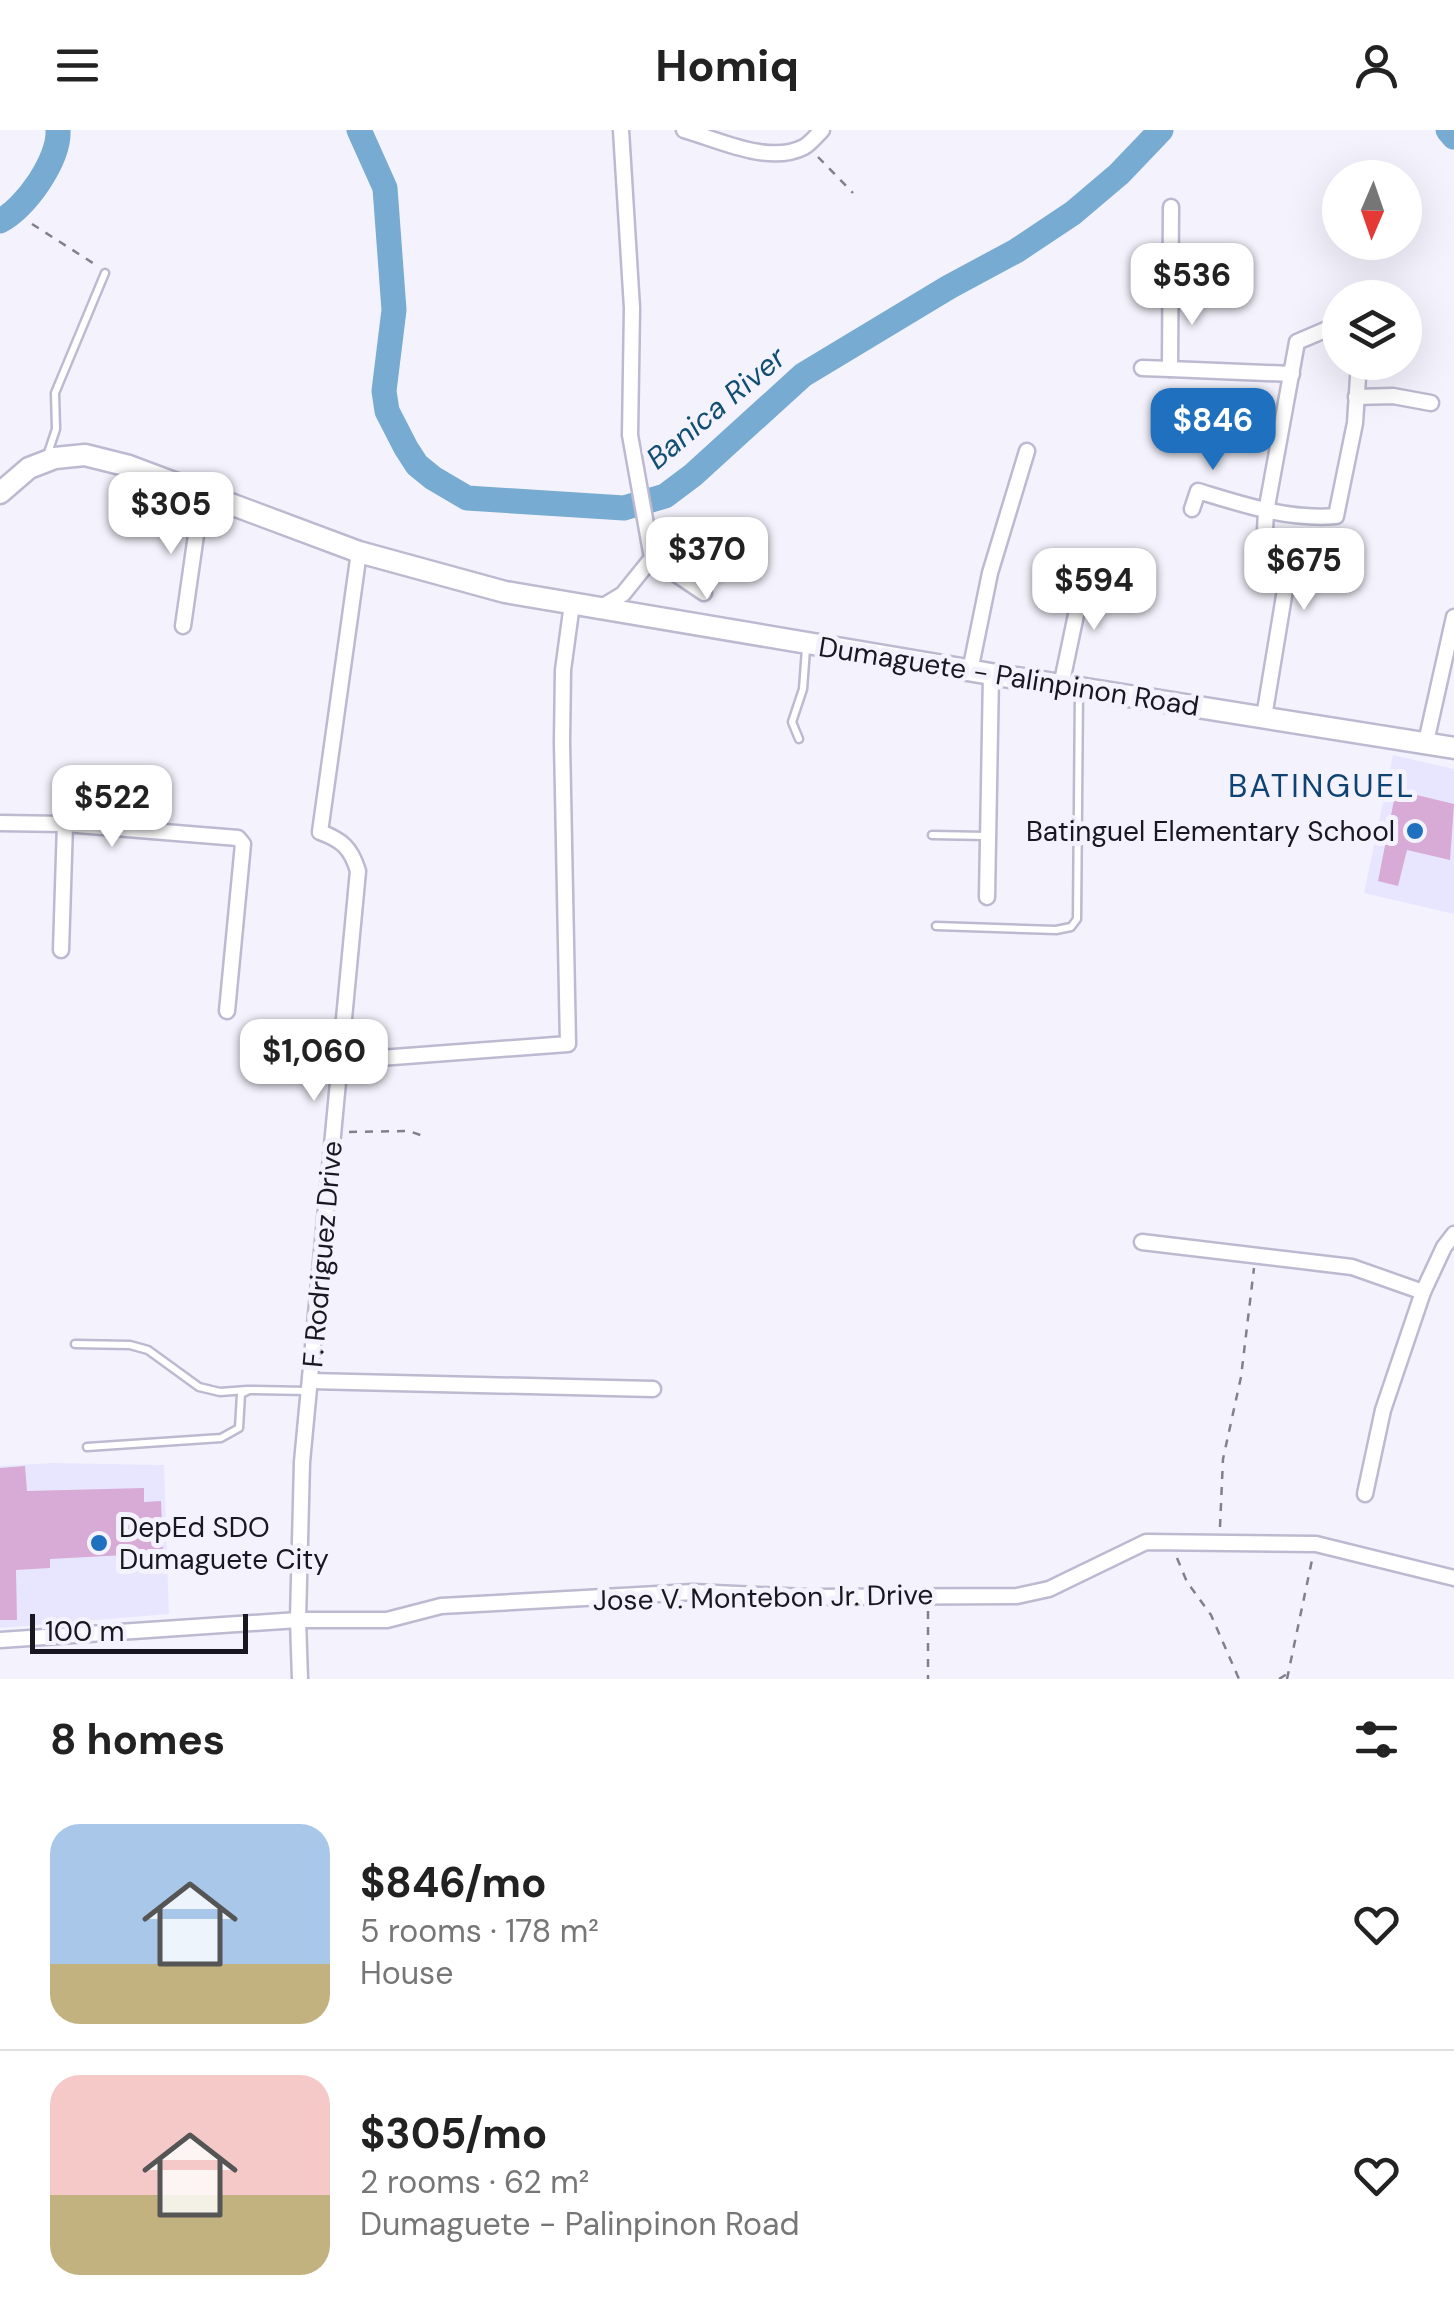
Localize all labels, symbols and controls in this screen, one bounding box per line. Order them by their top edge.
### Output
text: Homiq [655,36,799,95]
icon: menu [50,38,105,93]
icon: person [1349,38,1404,93]
north arrow [1322,160,1422,260]
map controls [1322,160,1422,380]
pin: $536 [1133,243,1251,328]
text: $536 [1153,254,1231,296]
button: layers [1322,280,1422,380]
water label: Banica River [638,337,794,477]
pin: $846 [1154,388,1272,473]
text: $846 [1173,399,1253,441]
pin: $305 [112,472,230,557]
text: $305 [130,483,212,525]
pin: $370 [648,517,766,602]
text: $370 [668,528,746,570]
pin: $675 [1245,528,1363,613]
text: $675 [1266,539,1342,581]
pin: $594 [1035,548,1153,633]
text: $594 [1054,559,1134,601]
street label: Dumaguete - Palinpinon Road [816,628,1202,725]
pin: $522 [53,765,171,850]
district label: BATINGUEL [1228,765,1416,807]
text: $522 [74,776,150,818]
place label: Batinguel Elementary School [1026,813,1395,850]
marker: Batinguel Elementary School [1404,820,1426,842]
pin: $1,060 [233,1019,395,1104]
text: $1,060 [262,1030,366,1072]
street label: F. Rodriguez Drive [294,1139,351,1369]
place label: DepEd SDO Dumaguete City [119,1509,329,1578]
marker: DepEd SDO Dumaguete City [88,1532,110,1554]
street label: Jose V. Montebon Jr. Drive [592,1576,934,1619]
scale bar [30,1609,248,1654]
text: 100 m [45,1613,124,1650]
text: 8 homes [50,1712,225,1767]
icon: filters [1349,1712,1404,1767]
text: $846/mo [360,1855,547,1910]
icon: home [130,1864,250,1984]
icon: heart [1349,1897,1404,1952]
text: 5 rooms · 178 m² [360,1910,599,1952]
text: House [360,1952,453,1994]
text: $305/mo [360,2106,547,2161]
icon: home [130,2115,250,2235]
icon: heart [1349,2148,1404,2203]
text: 2 rooms · 62 m² [360,2161,589,2203]
text: Dumaguete - Palinpinon Road [360,2203,800,2245]

